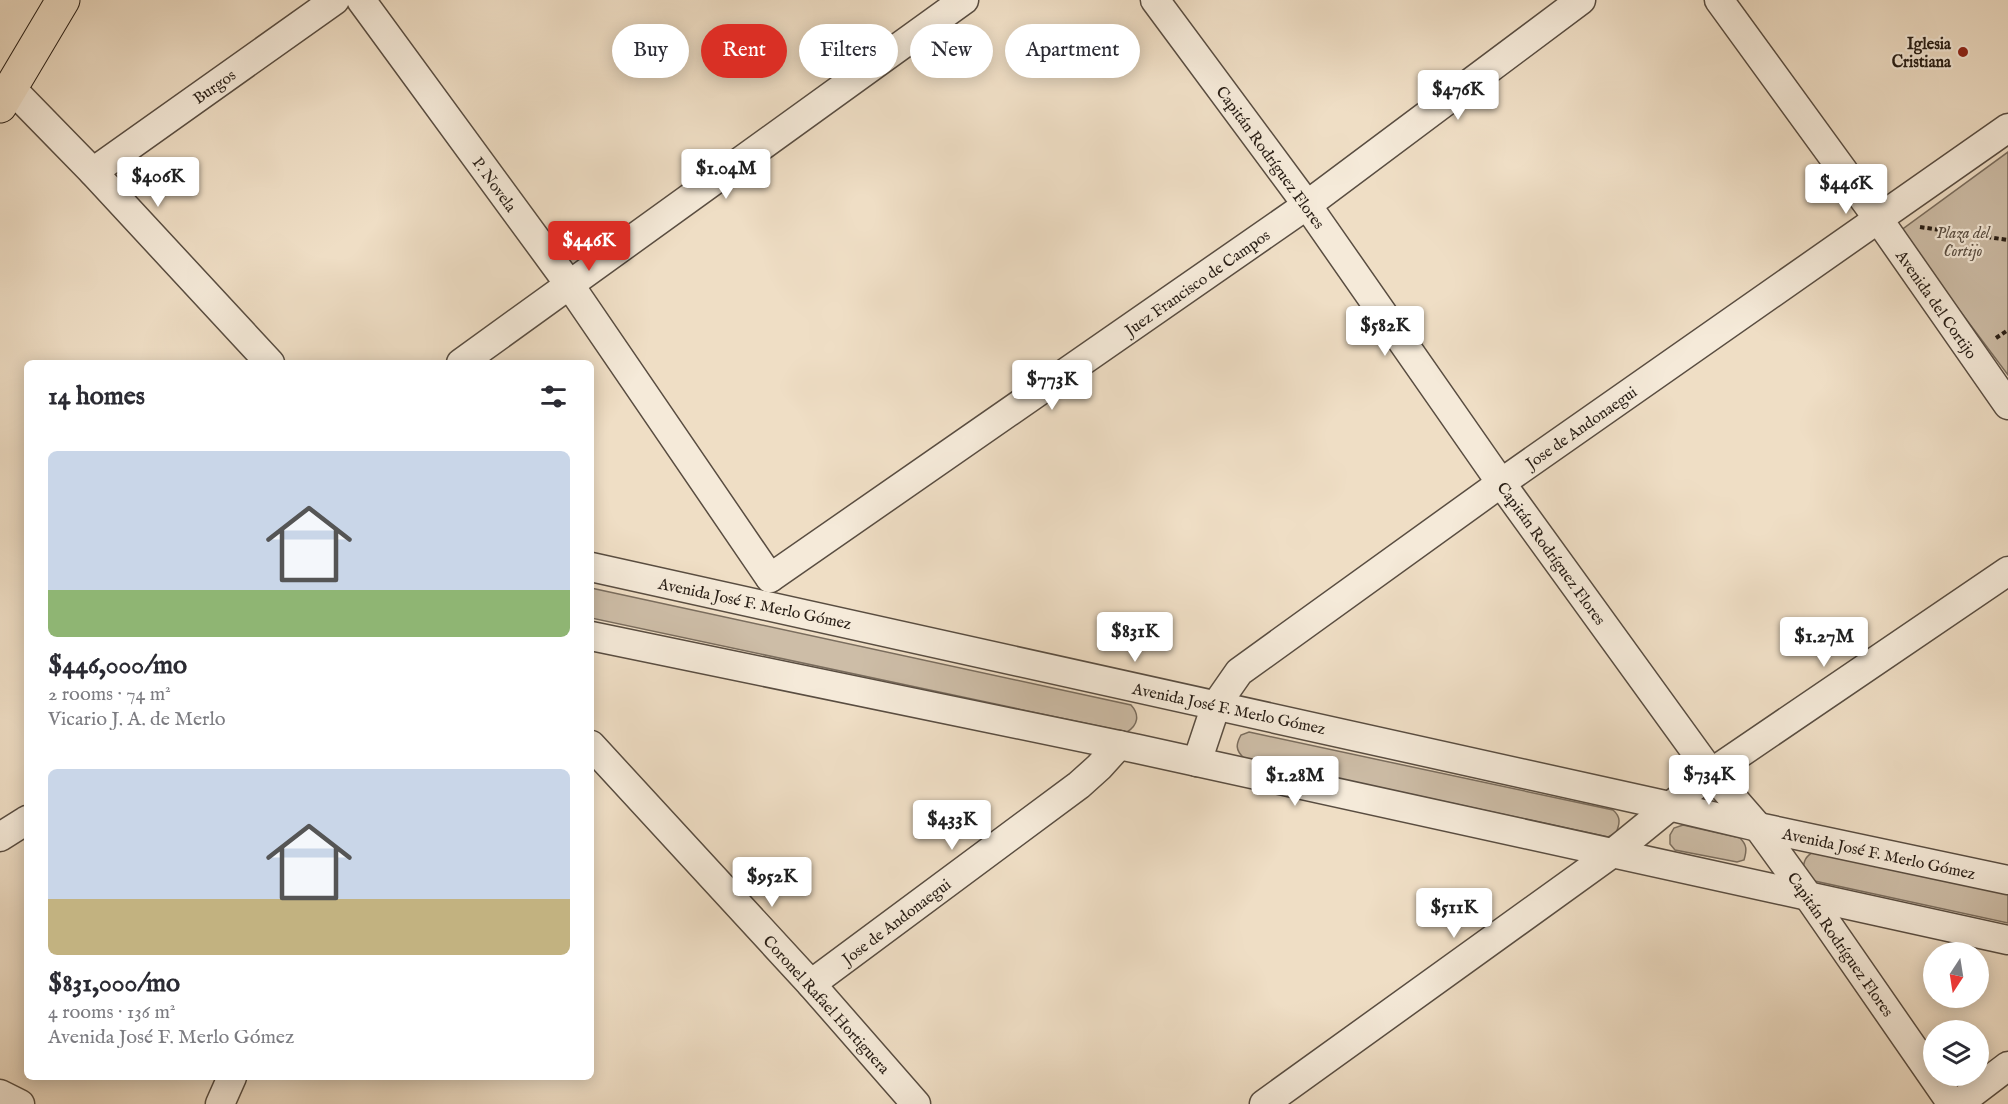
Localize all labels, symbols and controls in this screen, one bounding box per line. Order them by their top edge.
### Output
chip: Buy [612,24,689,78]
chip: Rent [701,24,787,78]
chip: Filters [799,24,898,78]
chip: New [910,24,993,78]
chip: Apartment [1005,24,1140,78]
place label: Iglesia Cristiana [1892,35,1952,73]
marker: Iglesia Cristiana [1956,45,1970,59]
street label: Burgos [190,66,241,109]
pin: $476K [1416,70,1500,121]
text: $476K [1432,77,1484,102]
street label: Capitán Rodríguez Flores [1211,83,1328,234]
pin: $1.04M [677,149,775,200]
street label: P. Novela [467,154,520,217]
text: $1.04M [695,156,757,181]
pin: $406K [116,157,200,208]
text: $406K [131,164,185,189]
pin: $446K [1804,164,1888,215]
text: $446K [1819,171,1873,196]
pin: $446K [547,221,631,272]
park label: Plaza del Cortijo [1936,224,1991,262]
street label: Juez Francisco de Campos [1120,226,1275,342]
text: $446K [562,228,616,253]
street label: Avenida del Cortijo [1890,246,1981,364]
pin: $582K [1343,306,1427,357]
text: $582K [1360,313,1410,338]
pin: $773K [1010,360,1094,411]
text: $773K [1026,367,1078,392]
text: 14 homes [48,380,145,413]
icon: filters [537,380,570,413]
street label: Jose de Andonaegui [1521,383,1642,476]
street label: Capitán Rodríguez Flores [1492,479,1609,630]
icon: home [255,490,363,598]
street label: Avenida José F. Merlo Gómez [655,574,853,635]
pin: $831K [1093,612,1177,663]
pin: $1.27M [1775,617,1873,668]
text: $831K [1111,619,1159,644]
text: $1.27M [1794,624,1854,649]
text: $446,000/mo [48,649,187,682]
street label: Avenida José F. Merlo Gómez [1129,679,1327,740]
text: 2 rooms · 74 m² [48,682,171,707]
text: Vicario J. A. de Merlo [48,707,226,732]
pin: $734K [1667,755,1751,806]
pin: $1.28M [1246,756,1344,807]
text: $734K [1683,762,1735,787]
text: $1.28M [1266,763,1324,788]
pin: $433K [910,800,994,851]
text: $433K [927,807,977,832]
icon: home [255,808,363,916]
street label: Avenida José F. Merlo Gómez [1779,824,1977,885]
pin: $952K [730,857,814,908]
text: $952K [747,864,797,889]
street label: Capitán Rodríguez Flores [1782,869,1897,1022]
street label: Jose de Andonaegui [837,875,956,971]
pin: $511K [1412,888,1496,939]
text: $511K [1430,895,1478,920]
street label: Coronel Rafael Hortiguera [758,932,893,1079]
north arrow [1923,942,1989,1008]
map controls [1923,942,1989,1086]
text: $831,000/mo [48,967,180,1000]
text: 4 rooms · 136 m² [48,1000,175,1025]
button: layers [1923,1020,1989,1086]
text: Avenida José F. Merlo Gómez [48,1025,294,1050]

